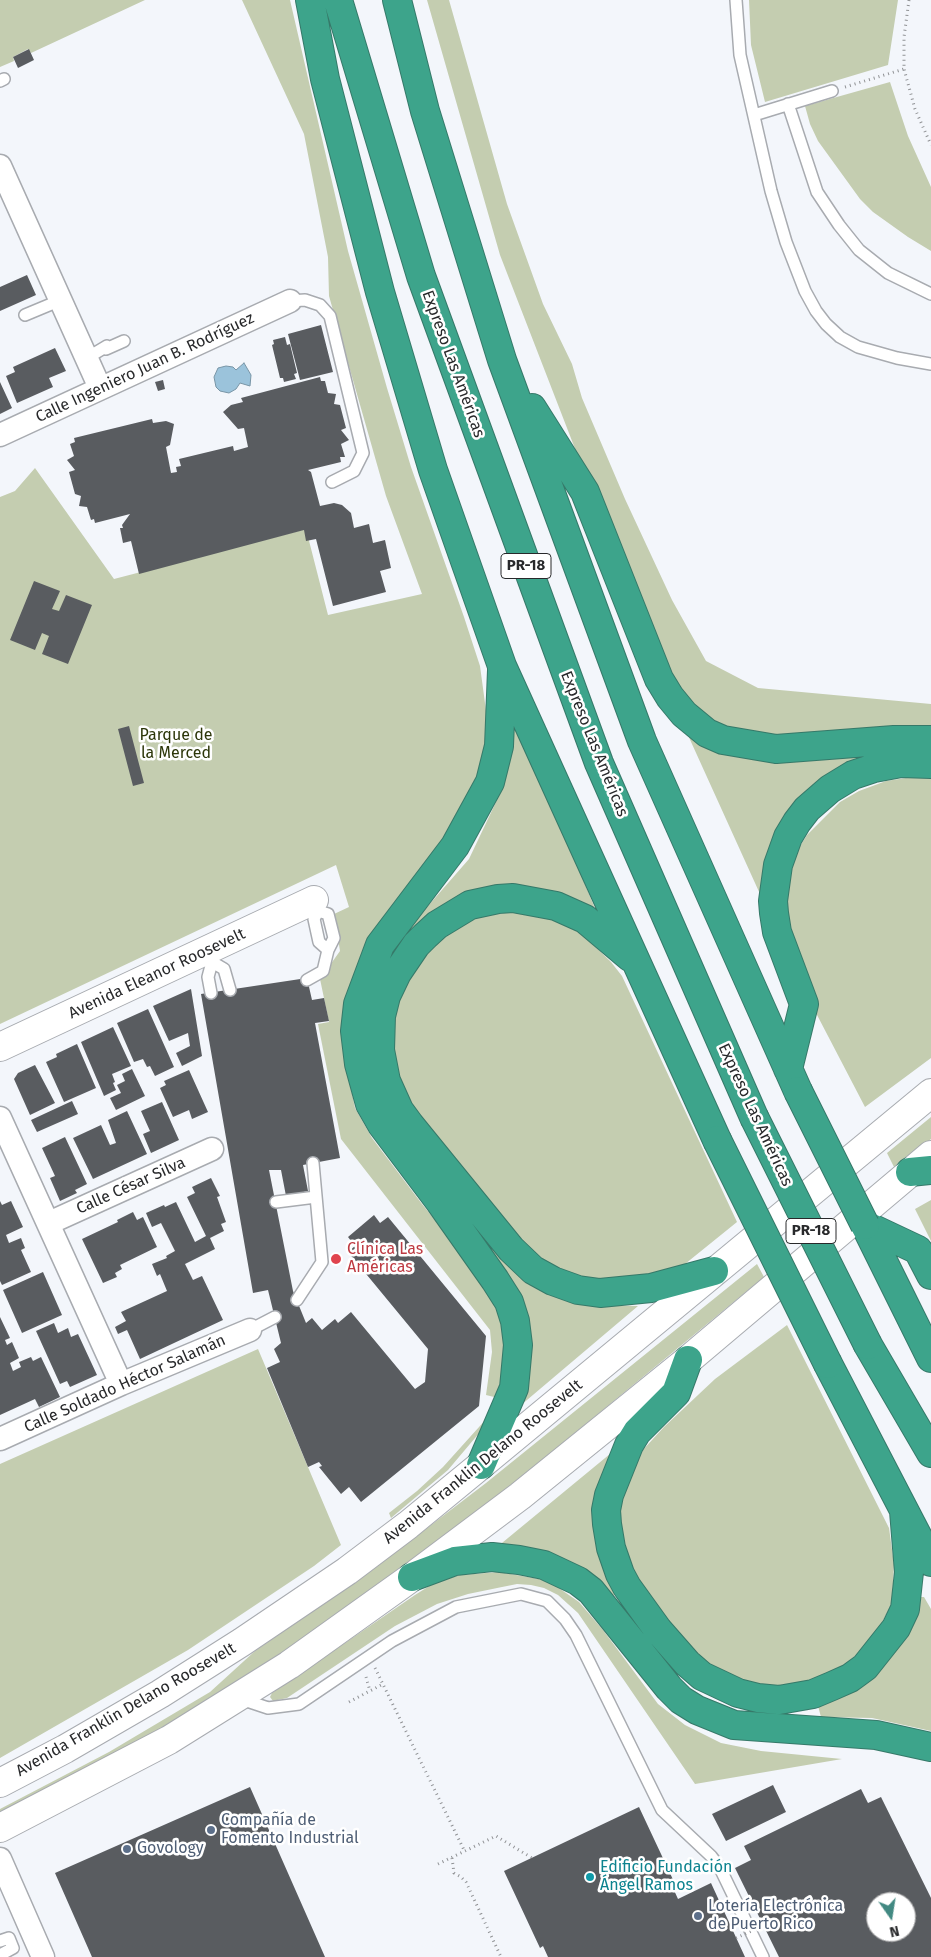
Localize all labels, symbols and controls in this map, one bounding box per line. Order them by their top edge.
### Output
street label: Expreso Las Américas [417,288,489,440]
street label: Calle Ingeniero Juan B. Rodríguez [33,309,257,427]
road number: PR-18 [501,554,551,578]
street label: Expreso Las Américas [556,668,632,820]
park label: Parque de la Merced [140,726,212,764]
street label: Avenida Eleanor Roosevelt [66,925,248,1023]
street label: Expreso Las Américas [714,1041,796,1189]
street label: Calle César Silva [73,1153,189,1219]
road number: PR-18 [786,1218,836,1244]
place label: Clínica Las Américas [347,1240,423,1278]
marker: Clínica Las Américas [329,1252,343,1266]
street label: Calle Soldado Héctor Salamán [21,1331,229,1437]
street label: Avenida Franklin Delano Roosevelt [380,1376,586,1548]
street label: Avenida Franklin Delano Roosevelt [13,1639,239,1781]
place label: Compañía de Fomento Industrial [221,1811,359,1849]
marker: Compañía de Fomento Industrial [205,1824,217,1836]
place label: Govology [137,1839,204,1859]
marker: Govology [121,1843,133,1855]
place label: Edificio Fundación Ángel Ramos [600,1858,732,1896]
marker: Edificio Fundación Ángel Ramos [584,1871,596,1883]
north arrow [866,1892,916,1942]
place label: Lotería Electrónica de Puerto Rico [708,1897,843,1935]
marker: Lotería Electrónica de Puerto Rico [692,1910,704,1922]
text: N [888,1922,901,1940]

